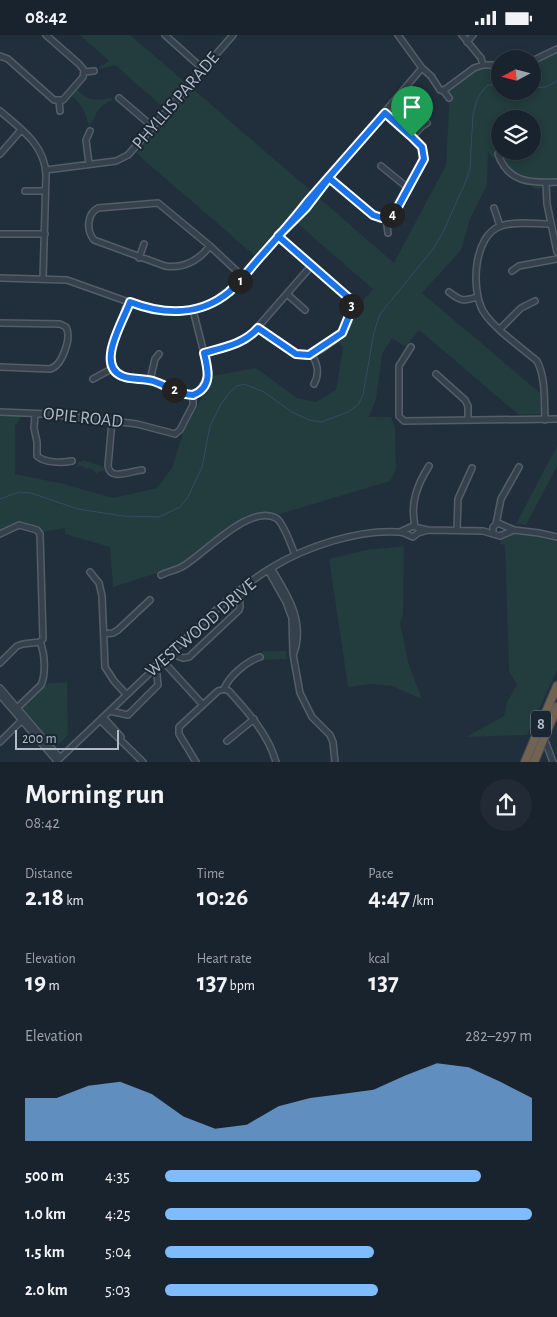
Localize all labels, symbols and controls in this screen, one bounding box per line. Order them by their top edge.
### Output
text: 08:42 [25,8,67,27]
street label: PHYLLIS PARADE [129,49,223,153]
north arrow [491,50,541,100]
map controls [491,50,541,160]
pin [391,86,433,137]
icon: arrive [398,93,426,121]
button: layers [491,110,541,160]
pin: 4 [380,203,404,227]
text: 4 [389,208,396,222]
pin: 1 [228,269,252,293]
text: 1 [238,274,243,288]
pin: 3 [338,293,364,319]
text: 3 [348,299,355,313]
pin: 2 [162,377,186,403]
text: 2 [171,383,178,397]
street label: OPIE ROAD [42,405,124,431]
street label: WESTWOOD DRIVE [142,575,260,681]
road number: 8 [531,711,551,737]
scale bar [15,727,119,750]
text: 200 m [22,732,57,746]
button: share [480,779,532,831]
text: Morning run [25,781,165,809]
text: 08:42 [25,815,60,831]
text: Distance [25,867,72,881]
text: Time [197,867,225,881]
text: Pace [368,867,394,881]
text: 2.18 [25,885,64,910]
text: 10:26 [197,885,248,910]
text: 4:47 [368,885,410,910]
text: km [64,894,84,908]
text: /km [410,894,434,908]
text: Elevation [25,952,76,966]
text: Heart rate [197,952,252,966]
text: kcal [368,952,390,966]
text: 19 [25,970,46,995]
text: 137 [197,970,227,995]
text: 137 [368,970,399,995]
text: m [46,979,60,993]
text: bpm [227,979,255,993]
text: Elevation [25,1028,83,1044]
text: 282–297 m [465,1028,532,1044]
text: 500 m [25,1168,64,1184]
text: 4:35 [105,1168,130,1184]
text: 1.0 km [25,1206,66,1222]
text: 4:25 [105,1206,130,1222]
text: 1.5 km [25,1244,65,1260]
text: 5:04 [105,1244,132,1260]
text: 2.0 km [25,1282,68,1298]
text: 5:03 [105,1282,130,1298]

